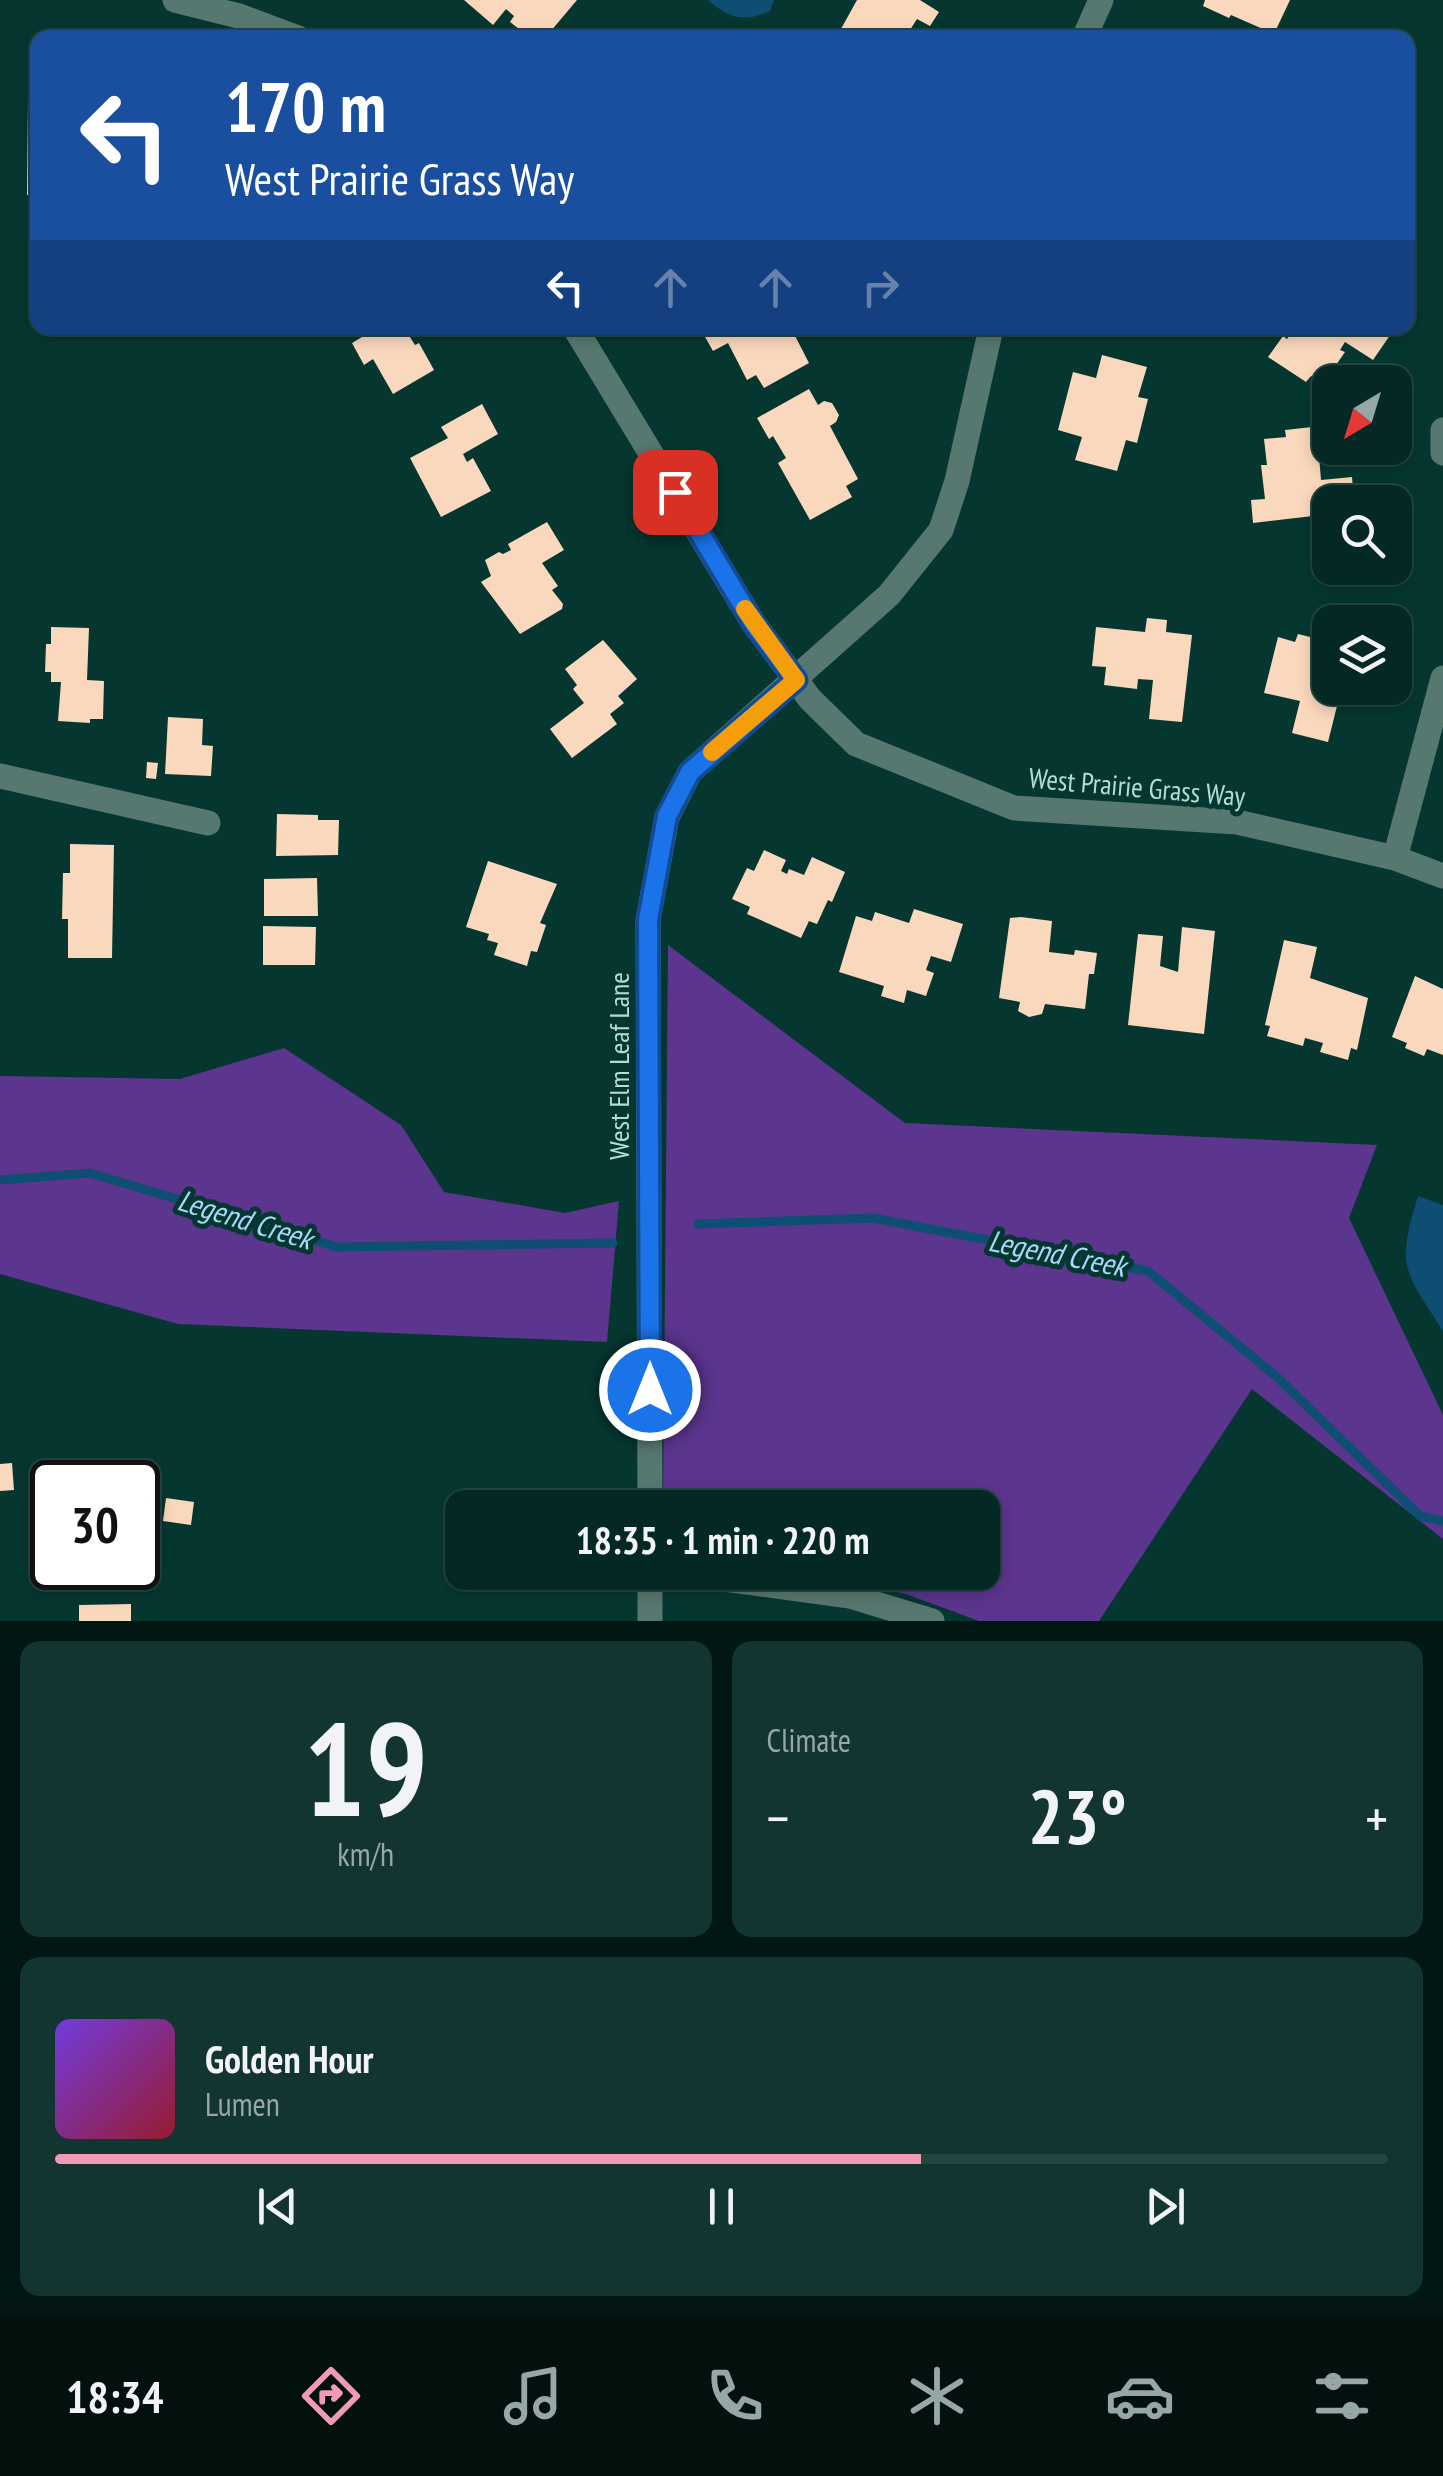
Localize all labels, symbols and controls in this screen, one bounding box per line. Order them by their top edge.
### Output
text: 170 m [225,61,386,151]
icon: left [60,70,190,200]
text: West Prairie Grass Way [225,149,574,207]
icon: left [538,260,593,315]
icon: ahead [643,260,698,315]
icon: ahead [748,260,803,315]
icon: right [853,260,908,315]
north arrow [1312,365,1412,465]
map controls [1312,365,1412,705]
pin [633,450,718,535]
icon: arrive [648,465,703,520]
button: search [1312,485,1412,585]
button: layers [1312,605,1412,705]
street label: West Prairie Grass Way [1027,759,1247,814]
street label: West Elm Leaf Lane [600,972,637,1160]
water label: Legend Creek [173,1180,321,1259]
water label: Legend Creek [985,1220,1132,1286]
position arrow [598,1338,702,1442]
speed limit sign: 30 [30,1460,160,1590]
text: 18:35 · 1 min · 220 m [576,1515,869,1564]
text: 19 [304,1684,428,1852]
text: Climate [767,1719,851,1761]
text: 23° [1028,1768,1127,1865]
text: − [767,1782,789,1853]
text: + [1365,1782,1388,1853]
text: km/h [337,1833,394,1875]
text: Golden Hour [205,2034,374,2083]
text: Lumen [205,2083,280,2125]
icon: previous [250,2179,305,2234]
icon: pause [694,2179,749,2234]
icon: next [1138,2179,1193,2234]
icon: directions [296,2361,366,2431]
icon: music [498,2361,568,2431]
icon: phone [700,2361,770,2431]
icon: climate [902,2361,972,2431]
icon: car [1105,2361,1175,2431]
icon: filters [1307,2361,1377,2431]
text: 18:34 [66,2367,163,2425]

